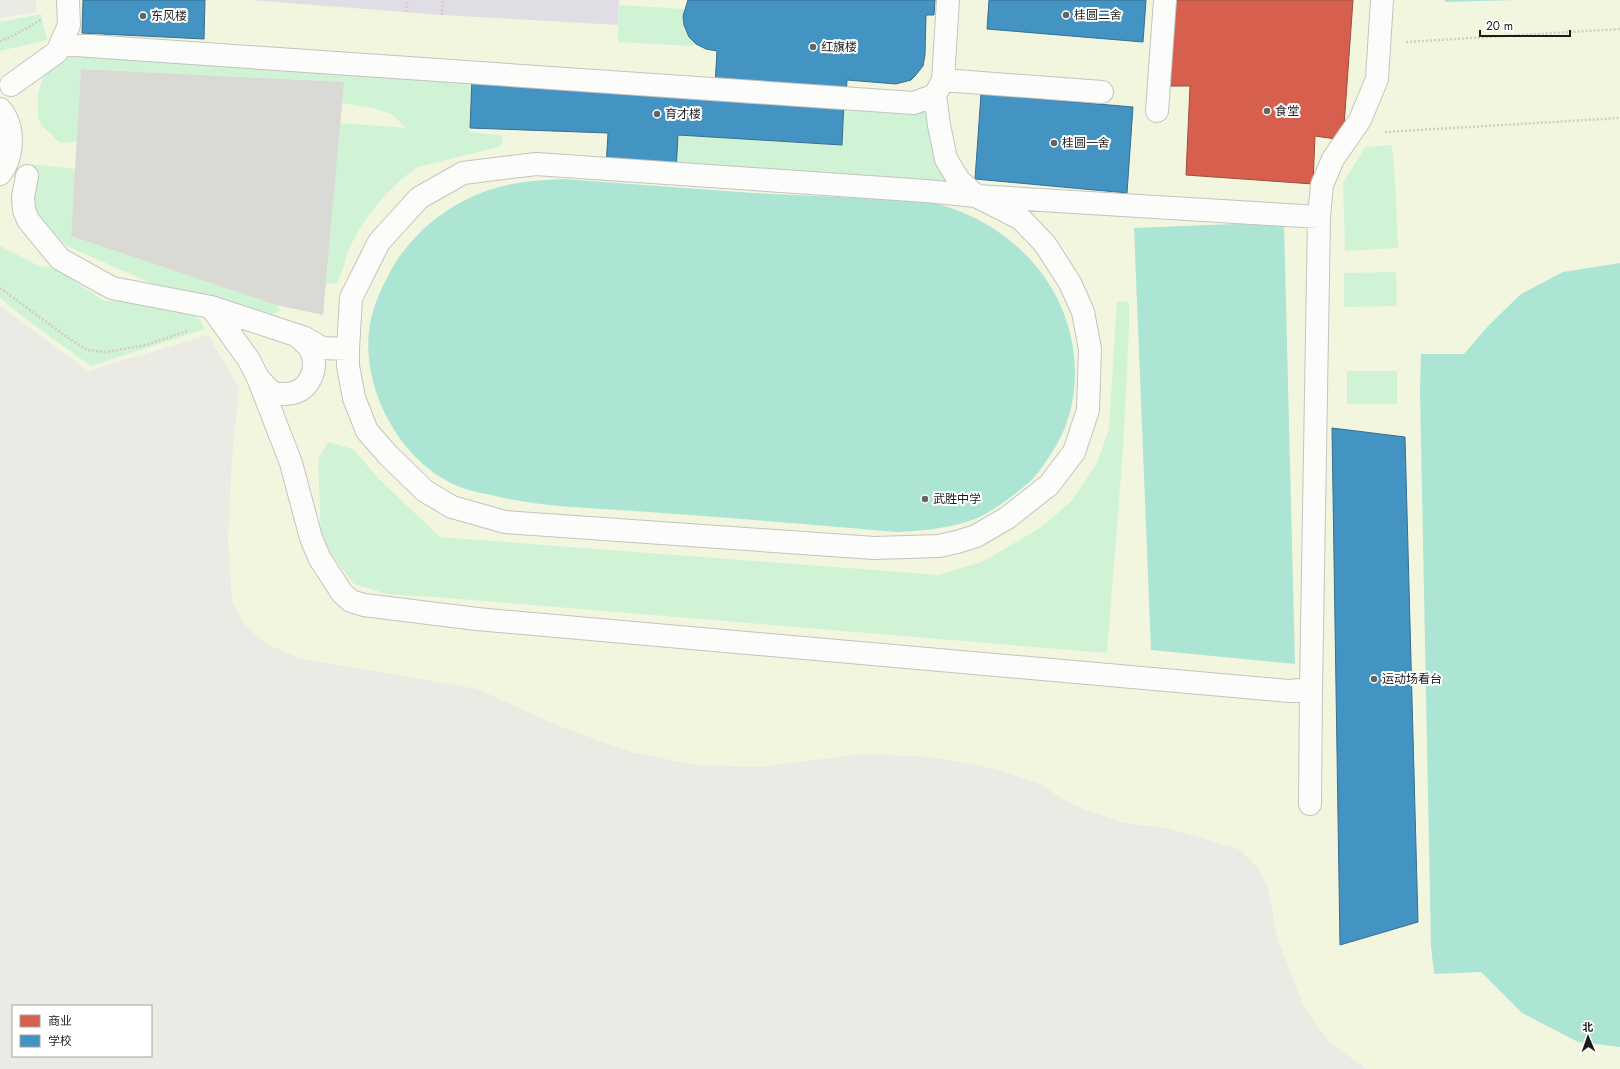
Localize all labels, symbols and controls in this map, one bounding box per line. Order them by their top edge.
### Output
place label: 桂圆二舍 [1074,6,1122,24]
place label: 东风楼 [151,7,187,25]
marker: 桂圆二舍 [1061,10,1071,20]
marker: 东风楼 [138,11,148,21]
scale bar [1480,12,1570,38]
text: 20 m [1486,17,1513,35]
place label: 红旗楼 [821,38,857,56]
marker: 红旗楼 [808,42,818,52]
place label: 食堂 [1275,102,1299,120]
place label: 育才楼 [665,105,701,123]
marker: 食堂 [1262,106,1272,116]
marker: 育才楼 [652,109,662,119]
place label: 桂圆一舍 [1062,134,1110,152]
marker: 桂圆一舍 [1049,138,1059,148]
place label: 武胜中学 [933,490,981,508]
marker: 武胜中学 [920,494,930,504]
place label: 运动场看台 [1382,670,1442,688]
marker: 运动场看台 [1369,674,1379,684]
legend [12,1005,152,1057]
text: 商业 [48,1012,72,1030]
north arrow [1568,1017,1608,1057]
text: 北 [1582,1019,1593,1035]
text: 学校 [48,1032,72,1050]

